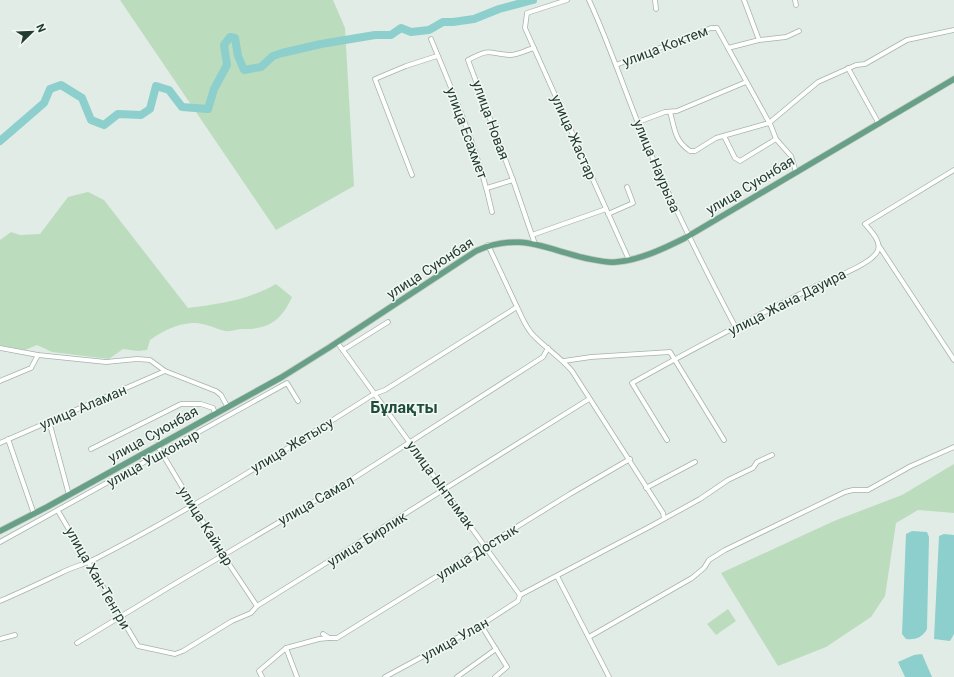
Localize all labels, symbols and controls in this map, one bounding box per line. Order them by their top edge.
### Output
north arrow [12,12,52,52]
text: N [33,22,48,35]
street label: улица Коктем [620,22,710,70]
street label: улица Новая [469,78,513,162]
street label: улица Есахмет [443,85,491,181]
street label: улица Жастар [548,92,600,182]
street label: улица Наурыза [630,117,684,215]
street label: улица Суюнбая [703,152,797,218]
street label: улица Суюнбая [384,234,476,302]
street label: улица Жана Дауира [726,265,848,339]
street label: улица Аламан [37,381,129,433]
district label: Бұлақты [370,398,438,417]
street label: улица Суюнбая [105,403,201,465]
street label: улица Жетысу [248,414,336,476]
street label: улица Ушконыр [104,426,202,490]
street label: улица Ынтымак [404,438,479,533]
street label: улица Самал [275,472,357,528]
street label: улица Кайнар [175,484,237,569]
street label: улица Бирлик [324,508,410,570]
street label: улица Достык [433,520,521,583]
street label: улица Хан-Тенгри [62,524,134,632]
street label: улица Улан [419,614,491,664]

